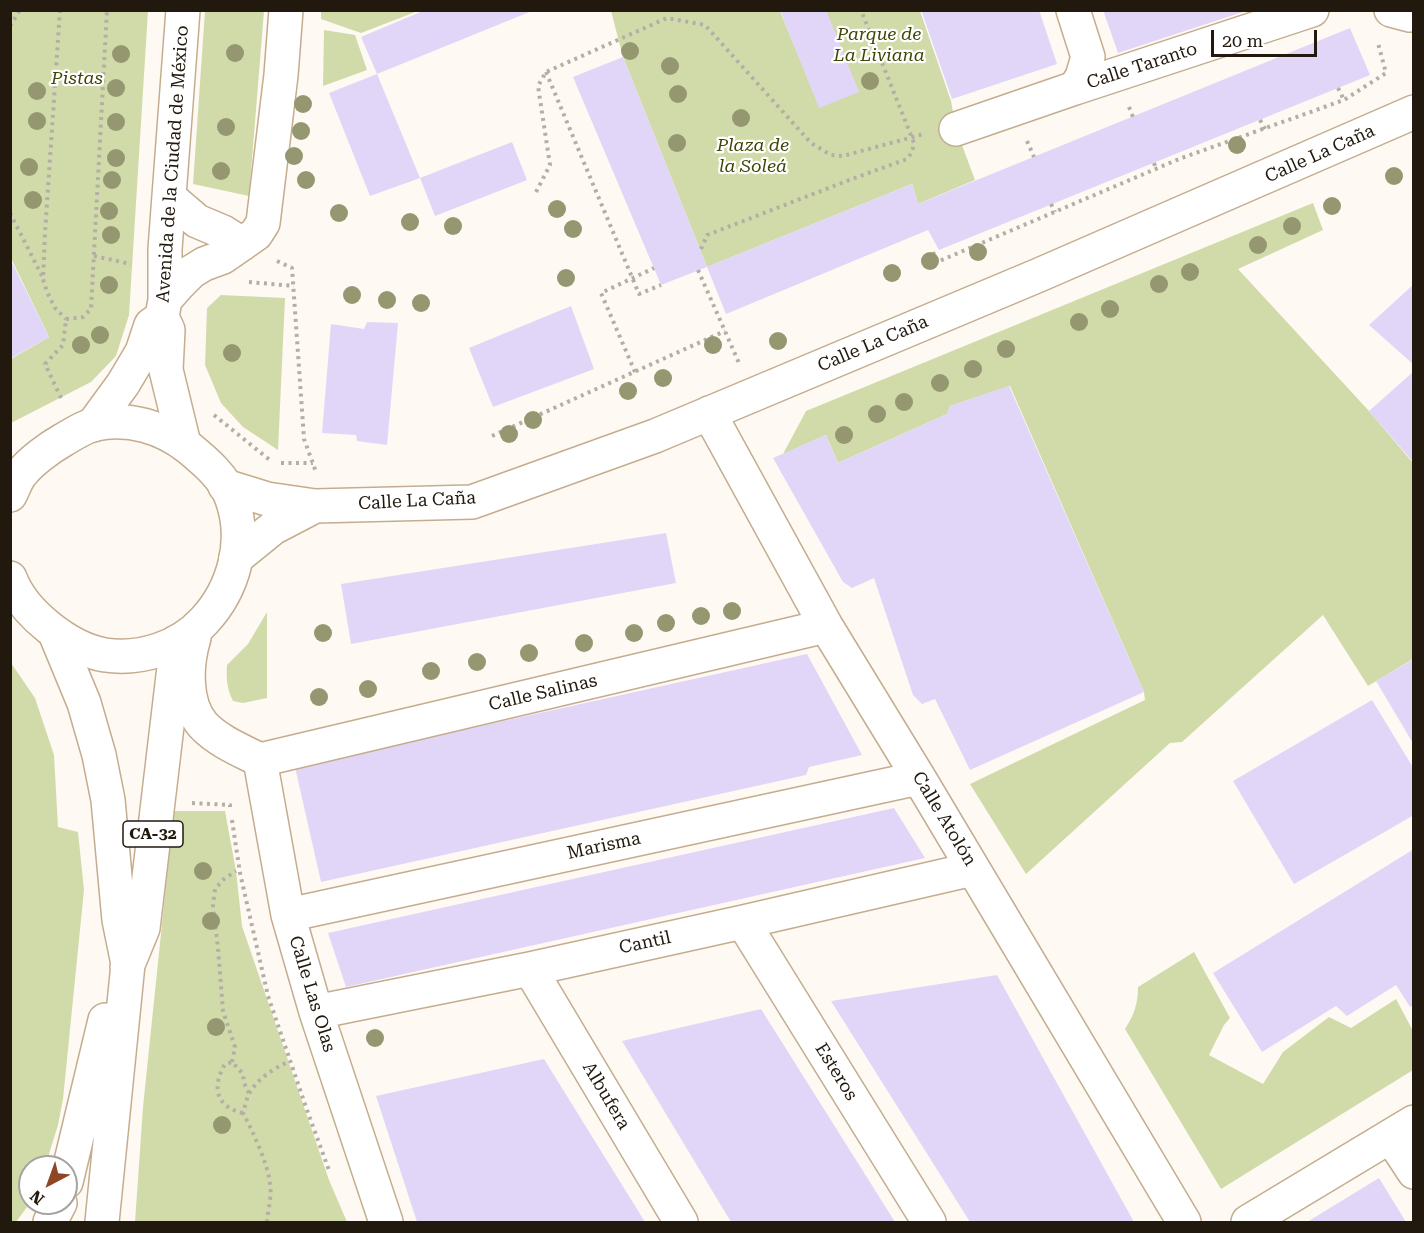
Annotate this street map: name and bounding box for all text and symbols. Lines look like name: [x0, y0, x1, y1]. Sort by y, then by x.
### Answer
scale bar: [1214, 18, 1320, 56]
park label: Parque de La Liviana: [833, 24, 925, 66]
street label: Avenida de la Ciudad de México: [153, 25, 193, 303]
text: 20 m: [1222, 30, 1263, 51]
street label: Calle Taranto: [1084, 38, 1200, 94]
park label: Pistas: [51, 68, 103, 90]
street label: Calle La Caña: [1262, 120, 1378, 188]
park label: Plaza de la Soleá: [717, 135, 789, 178]
street label: Calle La Caña: [815, 311, 931, 377]
street label: Calle La Caña: [358, 487, 476, 515]
street label: Calle Salinas: [487, 670, 599, 716]
street label: Calle Atolón: [907, 768, 981, 870]
road number: CA-32: [123, 821, 183, 847]
street label: Marisma: [565, 828, 643, 864]
street label: Cantil: [617, 927, 673, 959]
street label: Calle Las Olas: [284, 933, 340, 1055]
street label: Esteros: [810, 1039, 862, 1105]
street label: Albufera: [577, 1058, 635, 1134]
north arrow: [18, 1155, 78, 1215]
text: N: [26, 1186, 48, 1209]

